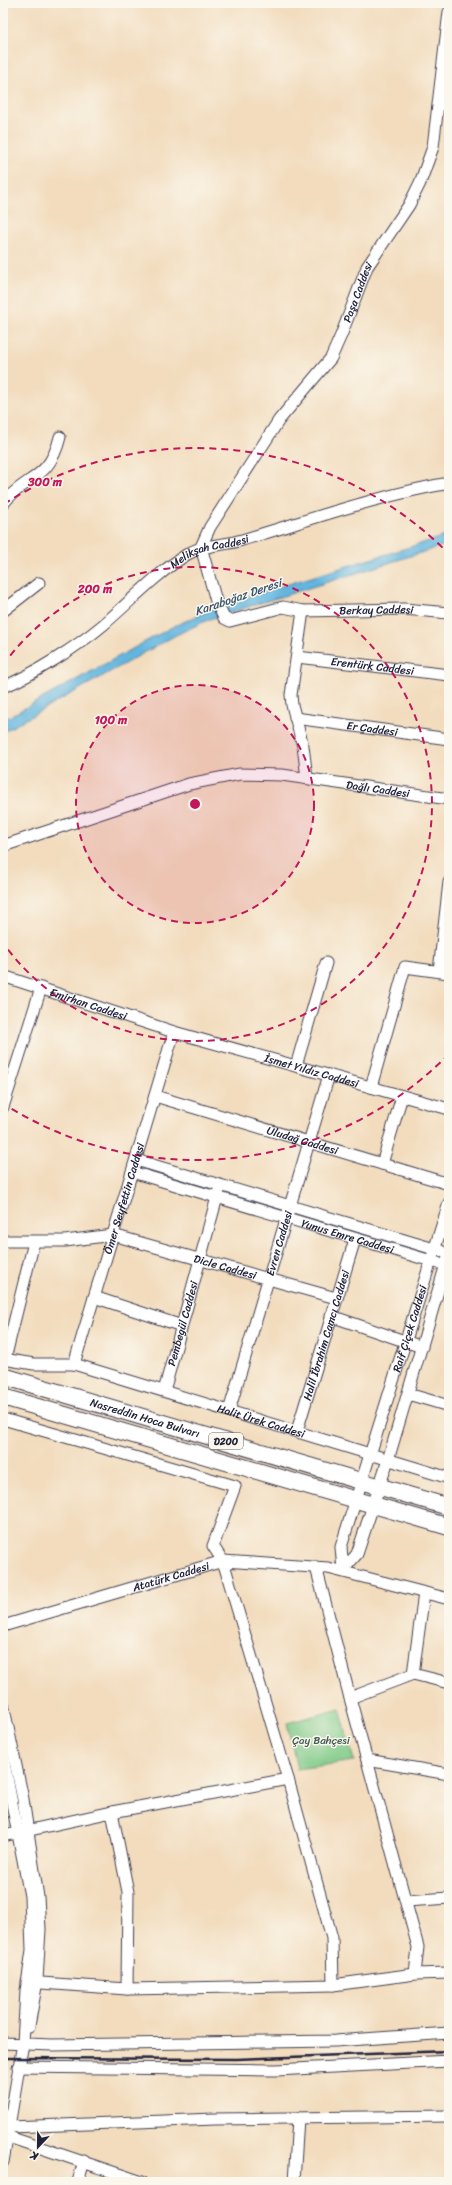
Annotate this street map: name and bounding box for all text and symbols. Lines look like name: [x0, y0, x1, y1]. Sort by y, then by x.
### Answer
street label: Paşa Caddesi: [338, 258, 378, 325]
text: 300 m: [27, 471, 63, 493]
street label: Melikşah Caddesi: [166, 529, 252, 574]
water label: Karaboğaz Deresi: [192, 571, 287, 622]
text: 200 m: [77, 578, 113, 600]
street label: Berkay Caddesi: [339, 600, 415, 620]
street label: Erentürk Caddesi: [330, 652, 416, 681]
text: 100 m: [95, 709, 128, 731]
street label: Er Caddesi: [346, 716, 400, 742]
street label: Dağlı Caddesi: [345, 775, 412, 803]
centre of rings: [188, 797, 202, 811]
street label: Emirhan Caddesi: [47, 983, 130, 1026]
street label: İsmet Yıldız Caddesi: [261, 1049, 362, 1094]
street label: Uludağ Caddesi: [264, 1121, 341, 1161]
street label: Ömer Seyfettin Caddesi: [99, 1140, 150, 1257]
street label: Evren Caddesi: [261, 1208, 298, 1278]
street label: Yunus Emre Caddesi: [299, 1214, 397, 1260]
street label: Dicle Caddesi: [191, 1249, 260, 1285]
street label: Halil İbrahim Camcı Caddesi: [298, 1267, 355, 1403]
street label: Pembegül Caddesi: [162, 1278, 204, 1368]
street label: Raif Çiçek Caddesi: [387, 1282, 433, 1375]
street label: Nasreddin Hoca Bulvarı: [88, 1393, 202, 1443]
street label: Halit Ürek Caddesi: [215, 1399, 308, 1444]
road number: D200: [209, 1433, 243, 1449]
street label: Atatürk Caddesi: [129, 1556, 213, 1598]
park label: Çay Bahçesi: [292, 1731, 351, 1750]
north arrow: [18, 2127, 58, 2167]
text: K: [27, 2145, 42, 2166]

